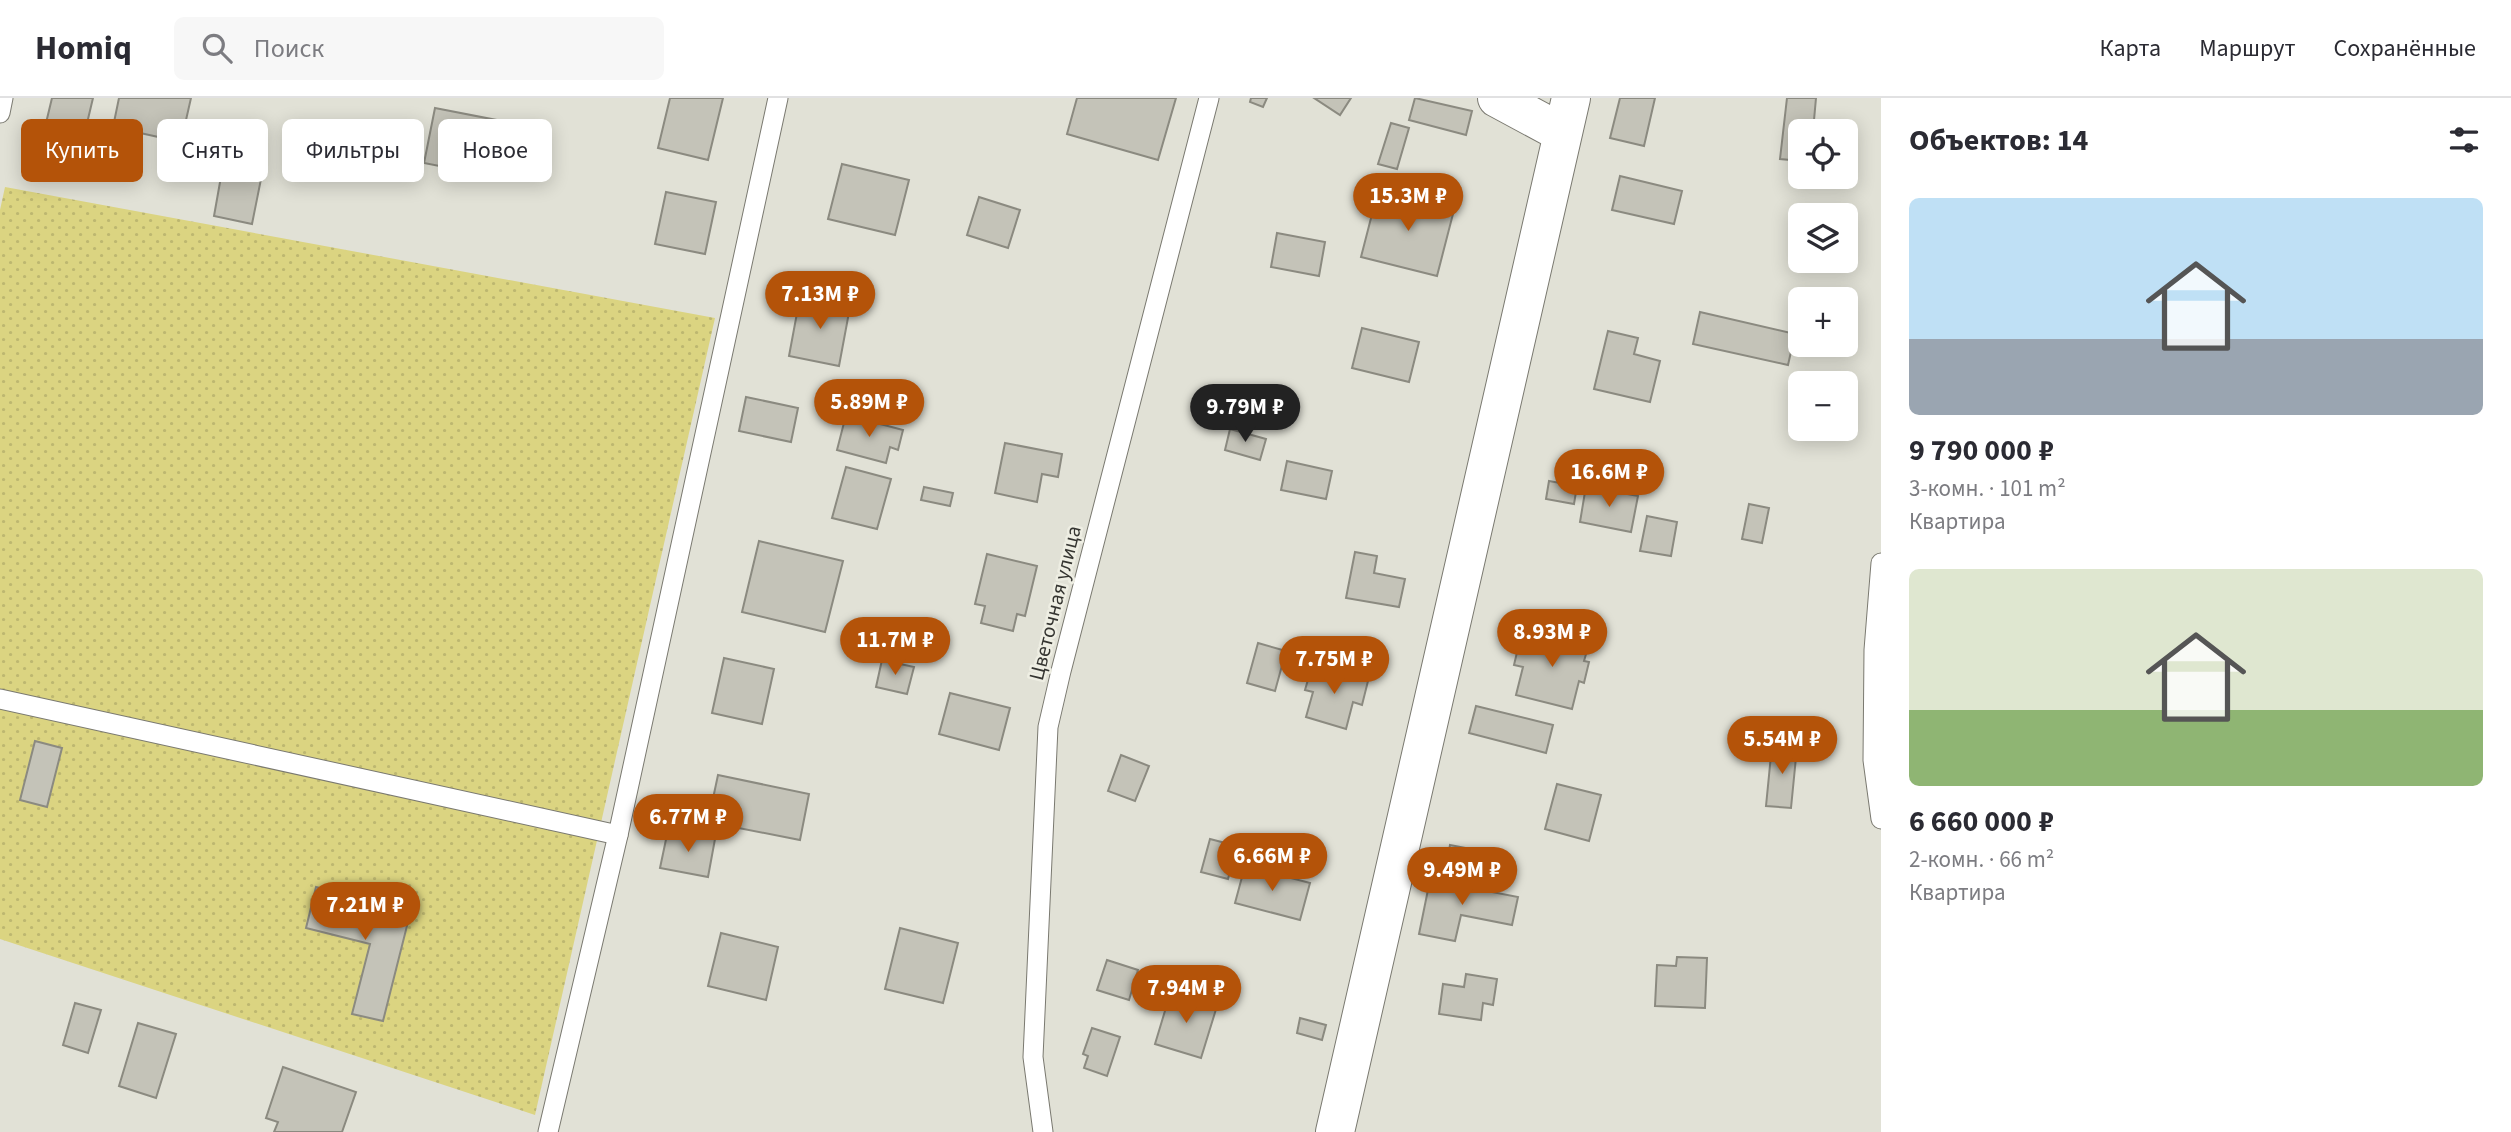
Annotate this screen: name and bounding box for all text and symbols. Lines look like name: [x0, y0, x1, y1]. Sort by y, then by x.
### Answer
search box: [174, 17, 664, 80]
text: Homiq: [35, 25, 132, 72]
icon: search: [198, 29, 236, 67]
text: Поиск: [254, 30, 324, 67]
text: Карта: [2100, 31, 2161, 66]
text: Маршрут: [2199, 31, 2295, 66]
text: Сохранённые: [2333, 31, 2476, 66]
chip: Купить: [21, 119, 143, 182]
chip: Снять: [157, 119, 268, 182]
chip: Фильтры: [282, 119, 424, 182]
chip: Новое: [438, 119, 552, 182]
map controls: [1788, 119, 1858, 441]
button: locate: [1788, 119, 1858, 189]
text: Объектов: 14: [1909, 119, 2088, 162]
icon: filters: [2445, 121, 2483, 159]
pin: 15.3M ₽: [1343, 174, 1473, 233]
text: 15.3M ₽: [1369, 179, 1447, 212]
button: layers: [1788, 203, 1858, 273]
icon: home: [2133, 243, 2259, 369]
pin: 7.13M ₽: [755, 272, 885, 331]
text: 7.13M ₽: [781, 277, 859, 310]
button: +: [1788, 287, 1858, 357]
button: −: [1788, 371, 1858, 441]
pin: 5.89M ₽: [804, 380, 934, 439]
pin: 9.79M ₽: [1180, 384, 1310, 444]
text: 5.89M ₽: [830, 385, 908, 418]
text: 9.79M ₽: [1206, 390, 1284, 423]
text: 9 790 000 ₽: [1909, 429, 2054, 472]
pin: 16.6M ₽: [1544, 450, 1674, 509]
text: 16.6M ₽: [1570, 455, 1648, 488]
text: 3-комн. · 101 m²: [1909, 472, 2066, 505]
text: Квартира: [1909, 505, 2006, 538]
street label: Цветочная улица: [1021, 522, 1089, 684]
pin: 8.93M ₽: [1487, 610, 1617, 669]
icon: home: [2133, 614, 2259, 740]
text: 8.93M ₽: [1513, 615, 1591, 648]
pin: 11.7M ₽: [830, 618, 960, 677]
text: 11.7M ₽: [856, 623, 934, 656]
pin: 7.75M ₽: [1269, 636, 1399, 696]
text: 7.75M ₽: [1295, 642, 1373, 675]
pin: 5.54M ₽: [1717, 716, 1847, 776]
text: 5.54M ₽: [1743, 722, 1821, 755]
pin: 6.77M ₽: [623, 794, 753, 854]
text: 6.77M ₽: [649, 800, 727, 833]
text: 6 660 000 ₽: [1909, 800, 2054, 843]
pin: 6.66M ₽: [1207, 834, 1337, 893]
text: 6.66M ₽: [1233, 839, 1311, 872]
text: 2-комн. · 66 m²: [1909, 843, 2054, 876]
pin: 9.49M ₽: [1397, 848, 1527, 907]
text: 9.49M ₽: [1423, 853, 1501, 886]
text: Квартира: [1909, 876, 2006, 909]
pin: 7.21M ₽: [300, 882, 430, 942]
text: 7.21M ₽: [326, 888, 404, 921]
pin: 7.94M ₽: [1121, 965, 1251, 1025]
text: 7.94M ₽: [1147, 971, 1225, 1004]

